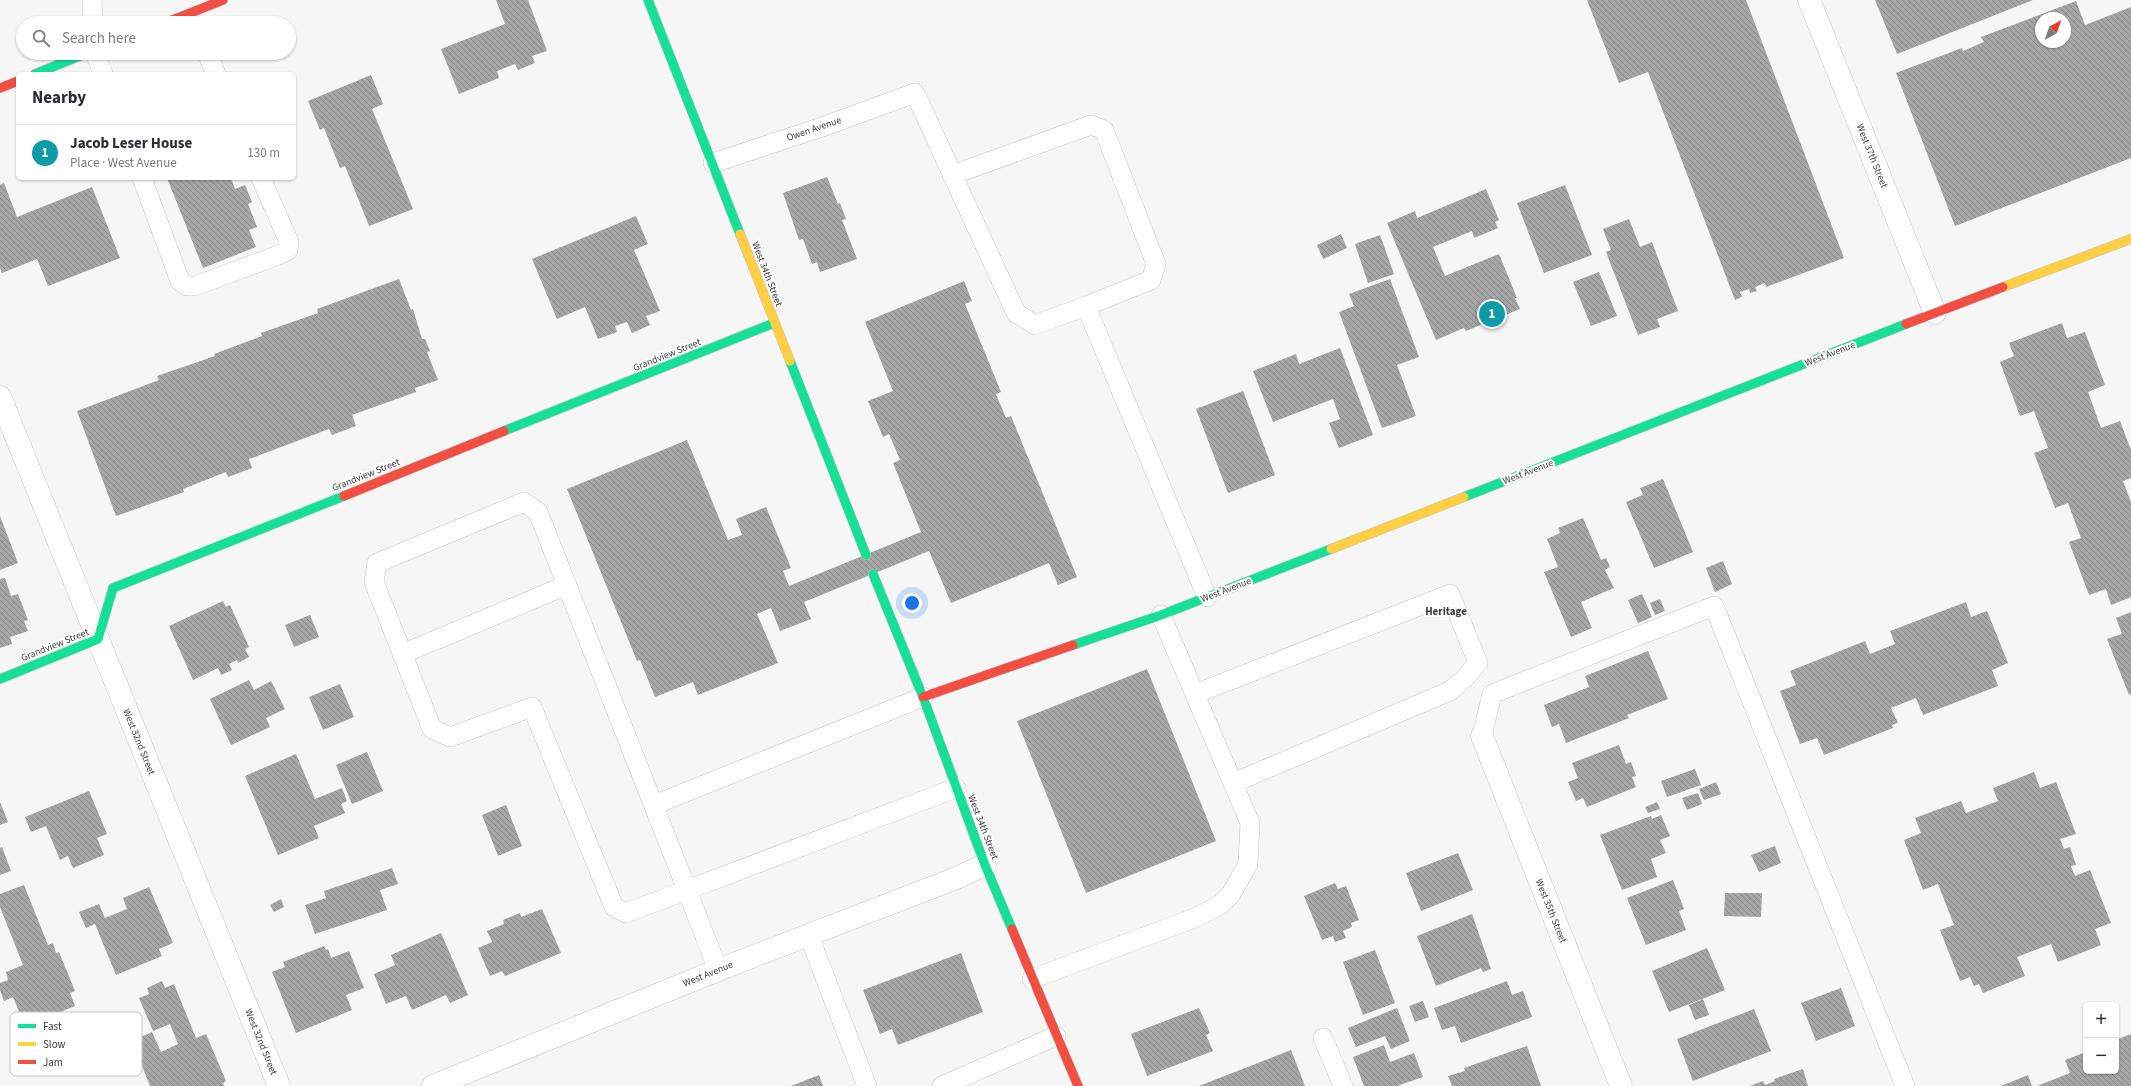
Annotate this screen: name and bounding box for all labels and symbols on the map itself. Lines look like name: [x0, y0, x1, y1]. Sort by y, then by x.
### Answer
north arrow: [2035, 12, 2071, 48]
street label: Owen Avenue: [785, 113, 843, 145]
street label: West 37th Street: [1853, 122, 1891, 191]
street label: West 34th Street: [748, 240, 786, 309]
pin: 1: [1479, 299, 1505, 329]
street label: Grandview Street: [631, 335, 703, 375]
street label: West Avenue: [1803, 338, 1857, 370]
street label: Grandview Street: [330, 455, 402, 495]
street label: West Avenue: [1501, 456, 1555, 488]
street label: West Avenue: [1199, 574, 1253, 606]
your location: [902, 593, 922, 613]
district label: Heritage: [1425, 604, 1467, 619]
street label: Grandview Street: [19, 625, 91, 665]
street label: West 32nd Street: [119, 707, 159, 778]
street label: West 34th Street: [964, 793, 1002, 862]
street label: West 35th Street: [1532, 877, 1570, 946]
street label: West Avenue: [681, 958, 735, 990]
street label: West 32nd Street: [241, 1007, 281, 1078]
legend: [10, 1012, 142, 1076]
text: Fast: [43, 1019, 62, 1034]
text: Slow: [43, 1037, 66, 1052]
text: Jam: [43, 1055, 63, 1070]

